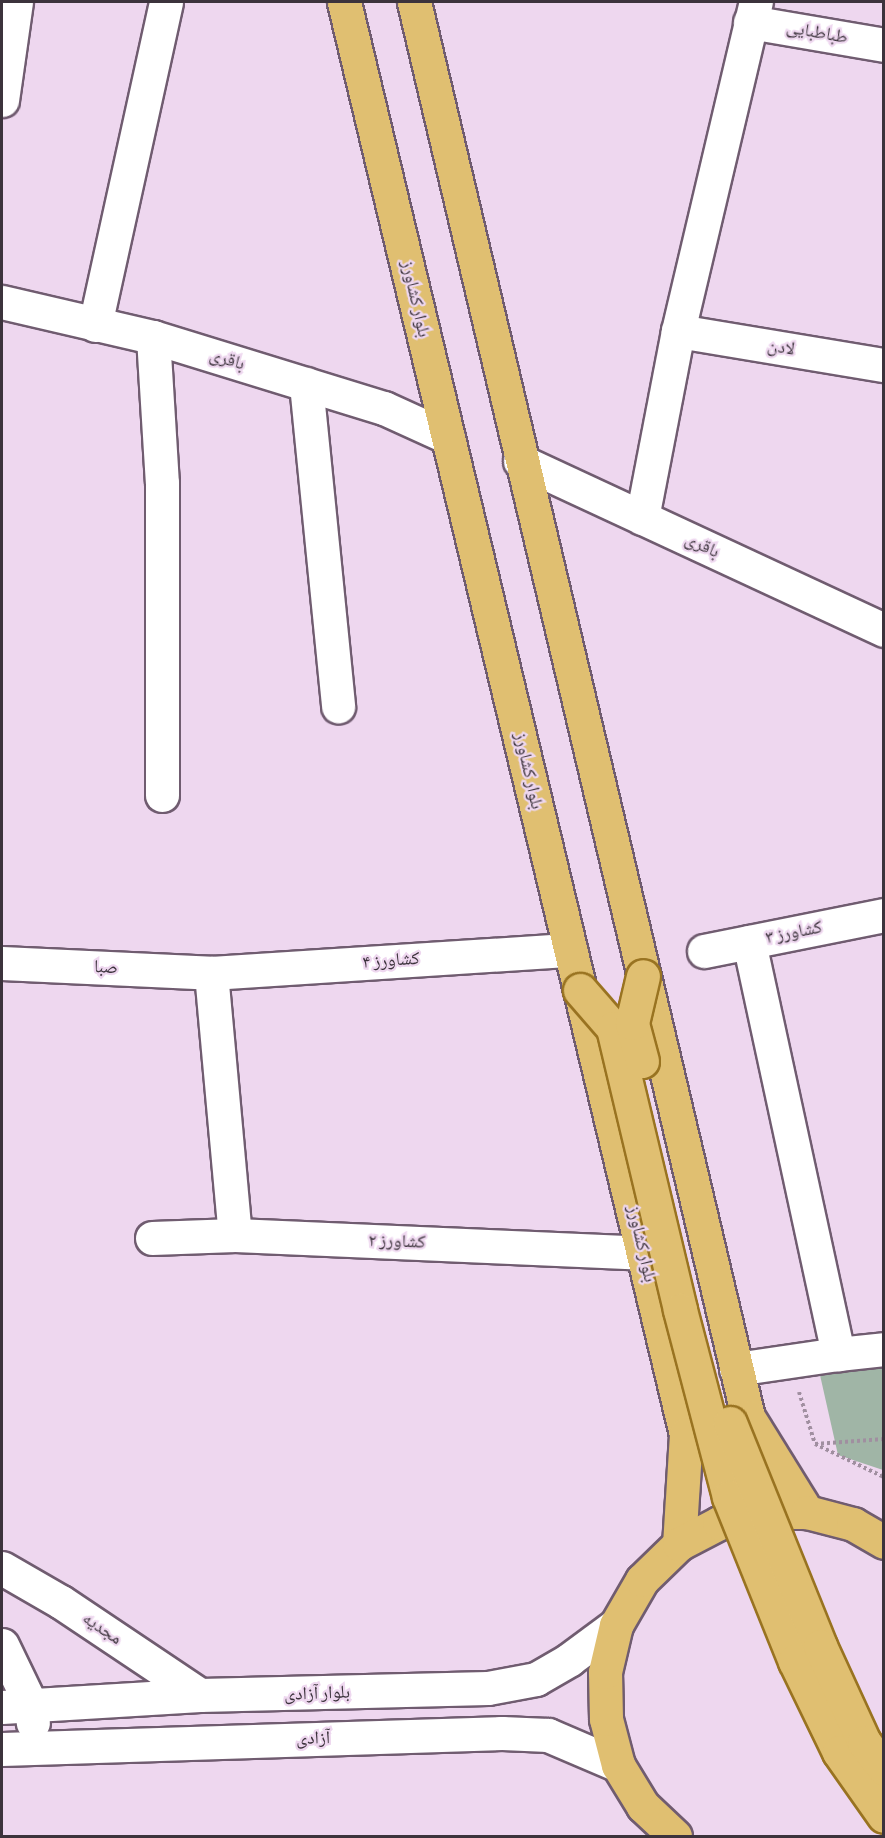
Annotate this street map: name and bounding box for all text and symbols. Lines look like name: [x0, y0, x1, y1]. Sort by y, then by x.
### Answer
street label: طباطبایی: [785, 17, 849, 49]
street label: بلوار کشاورز: [396, 258, 434, 340]
street label: لادن: [766, 335, 796, 361]
street label: باقری: [207, 344, 247, 376]
street label: باقری: [681, 529, 723, 563]
street label: بلوار کشاورز: [509, 730, 547, 812]
street label: کشاورز ۳: [764, 917, 824, 949]
street label: کشاورز ۴: [362, 948, 420, 974]
street label: صبا: [93, 957, 119, 979]
street label: بلوار کشاورز: [622, 1203, 660, 1285]
street label: کشاورز ۲: [368, 1230, 426, 1254]
street label: مجدیه: [78, 1608, 126, 1650]
street label: بلوار آزادی: [284, 1682, 350, 1706]
street label: آزادی: [296, 1728, 330, 1750]

